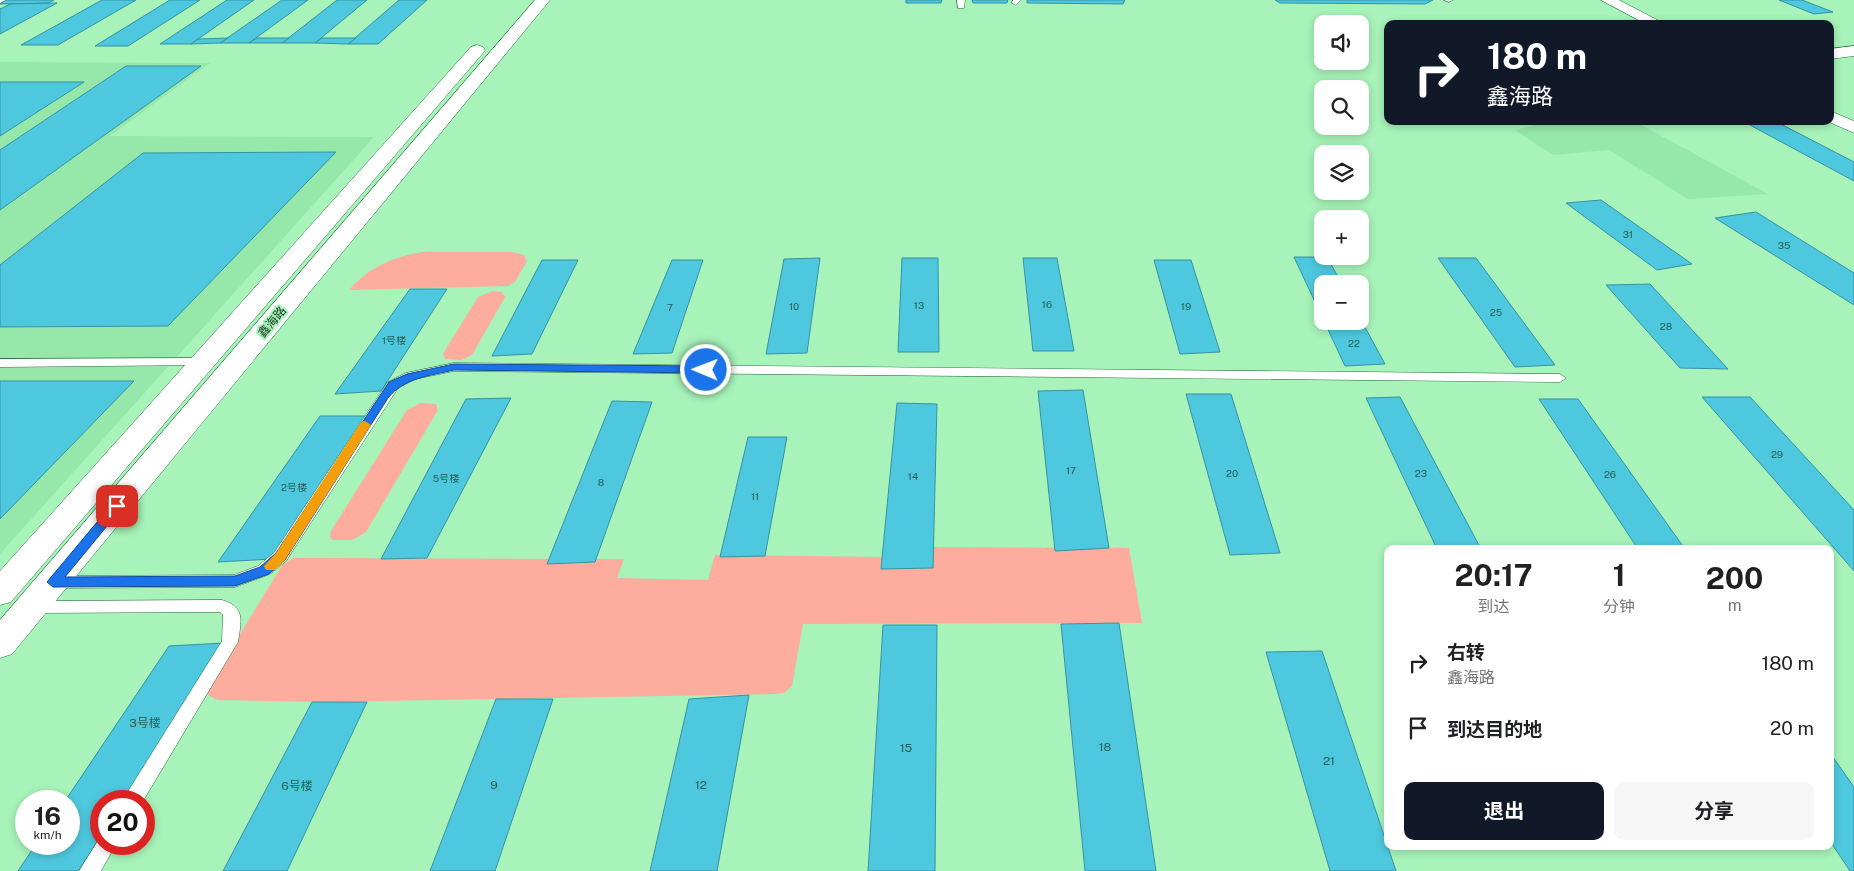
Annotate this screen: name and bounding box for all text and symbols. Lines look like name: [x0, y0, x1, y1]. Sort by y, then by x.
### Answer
map controls: [1314, 15, 1369, 330]
button: sound: [1314, 15, 1369, 70]
text: 180 m: [1487, 36, 1587, 77]
icon: right: [1404, 40, 1469, 105]
button: search: [1314, 80, 1369, 135]
text: 鑫海路: [1487, 83, 1553, 109]
button: layers: [1314, 145, 1369, 200]
button: +: [1314, 210, 1369, 265]
house number: 31: [1623, 228, 1633, 240]
house number: 35: [1778, 239, 1790, 251]
button: −: [1314, 275, 1369, 330]
house number: 16: [1042, 298, 1052, 310]
house number: 13: [914, 299, 924, 311]
house number: 10: [789, 300, 799, 312]
house number: 19: [1181, 300, 1191, 312]
house number: 7: [667, 301, 673, 313]
street label: 鑫海路: [255, 304, 289, 340]
house number: 25: [1490, 306, 1502, 318]
house number: 28: [1660, 320, 1672, 332]
house number: 1号楼: [382, 334, 406, 346]
house number: 22: [1348, 337, 1360, 349]
position arrow: [679, 343, 731, 395]
house number: 29: [1771, 448, 1783, 460]
house number: 17: [1066, 464, 1076, 476]
house number: 20: [1226, 467, 1238, 479]
house number: 23: [1415, 467, 1427, 479]
house number: 26: [1604, 468, 1616, 480]
house number: 14: [908, 470, 918, 482]
house number: 5号楼: [433, 472, 459, 484]
house number: 8: [598, 476, 604, 488]
house number: 2号楼: [281, 481, 307, 493]
pin: [96, 485, 138, 527]
house number: 11: [751, 490, 759, 502]
icon: arrive: [103, 492, 131, 520]
text: 20:17: [1455, 557, 1533, 593]
text: 1: [1613, 557, 1626, 593]
text: 200: [1706, 560, 1763, 596]
text: m: [1728, 596, 1742, 615]
text: 到达: [1478, 597, 1510, 616]
text: 分钟: [1603, 597, 1635, 616]
text: 右转: [1447, 641, 1485, 663]
icon: right: [1404, 649, 1432, 677]
text: 180 m: [1761, 652, 1814, 674]
text: 鑫海路: [1447, 668, 1495, 687]
icon: arrive: [1404, 714, 1432, 742]
house number: 3号楼: [129, 716, 161, 730]
text: 20 m: [1770, 717, 1814, 739]
text: 到达目的地: [1447, 718, 1542, 740]
house number: 18: [1099, 740, 1112, 754]
house number: 15: [900, 741, 913, 755]
house number: 21: [1323, 754, 1335, 768]
house number: 9: [490, 778, 498, 792]
house number: 12: [695, 778, 707, 792]
house number: 6号楼: [281, 779, 313, 793]
button: 退出: [1404, 782, 1604, 840]
button: 分享: [1614, 782, 1814, 840]
speed limit sign: 20: [90, 790, 155, 855]
text: 16: [34, 801, 61, 831]
text: km/h: [33, 828, 62, 842]

